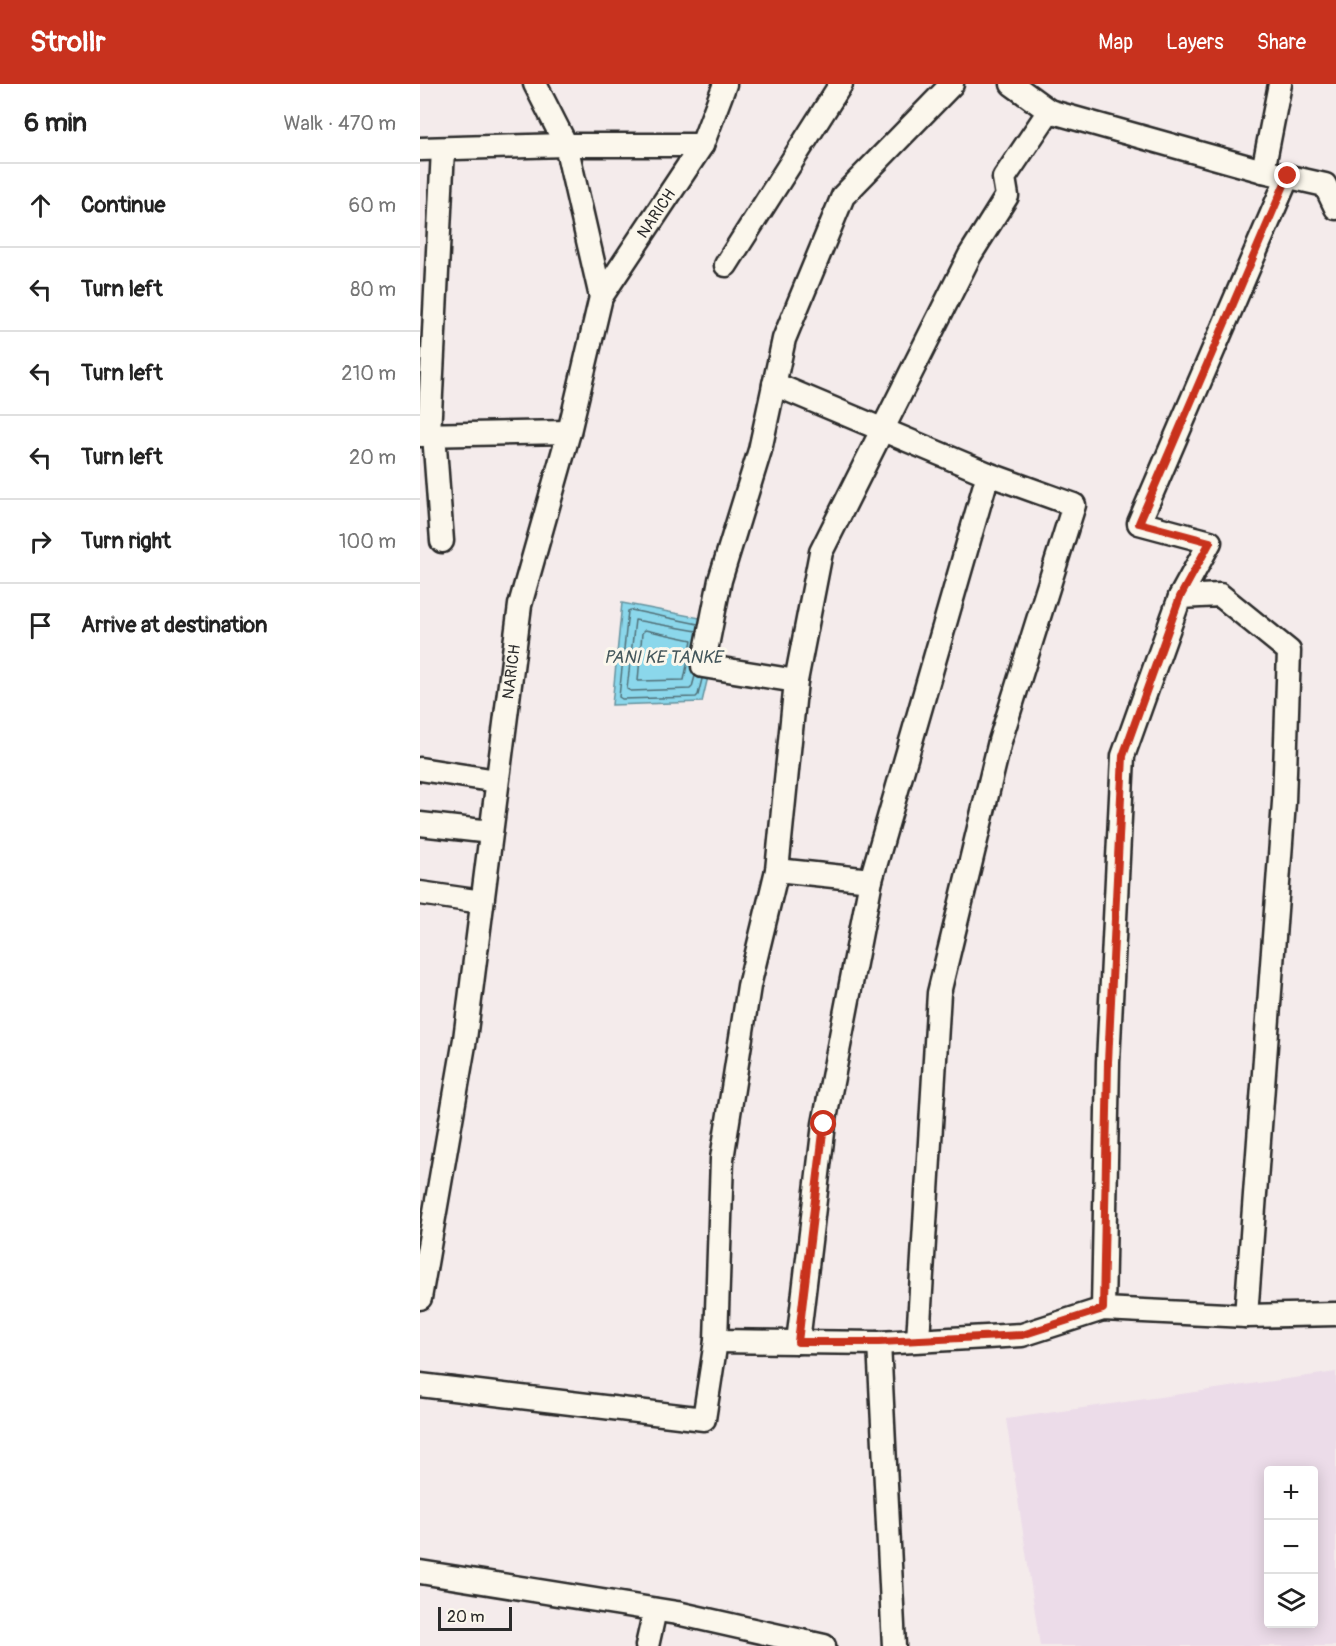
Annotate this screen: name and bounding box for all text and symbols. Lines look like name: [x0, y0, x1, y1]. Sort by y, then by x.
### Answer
text: Strollr: [30, 25, 105, 60]
text: Map: [1098, 29, 1133, 56]
text: Layers: [1166, 29, 1224, 56]
text: Share: [1257, 29, 1306, 56]
text: 6 min: [24, 107, 87, 139]
text: Walk · 470 m: [283, 111, 396, 136]
route end: [1274, 162, 1300, 188]
street label: NARICH: [633, 185, 680, 242]
icon: ahead: [24, 189, 57, 222]
text: Continue: [81, 191, 165, 219]
text: 60 m: [349, 193, 396, 218]
icon: left: [24, 273, 57, 306]
text: Turn left: [81, 275, 163, 303]
text: 80 m: [350, 277, 396, 302]
icon: left: [24, 357, 57, 390]
text: Turn left: [81, 359, 163, 387]
text: 210 m: [341, 361, 396, 386]
icon: left: [24, 441, 57, 474]
text: Turn left: [81, 443, 163, 471]
text: 20 m: [349, 445, 396, 470]
icon: right: [24, 525, 57, 558]
text: Turn right: [81, 527, 171, 555]
text: 100 m: [339, 529, 396, 554]
icon: arrive: [24, 609, 57, 642]
text: Arrive at destination: [81, 611, 267, 639]
street label: NARICH: [498, 643, 525, 700]
water label: PANI KE TANKE: [604, 646, 725, 669]
route start: [810, 1110, 836, 1136]
map controls: [1264, 1466, 1318, 1628]
button: +: [1264, 1466, 1318, 1520]
button: −: [1264, 1520, 1318, 1574]
button: layers: [1264, 1574, 1318, 1628]
scale bar: [438, 1604, 512, 1632]
text: 20 m: [447, 1607, 485, 1627]

